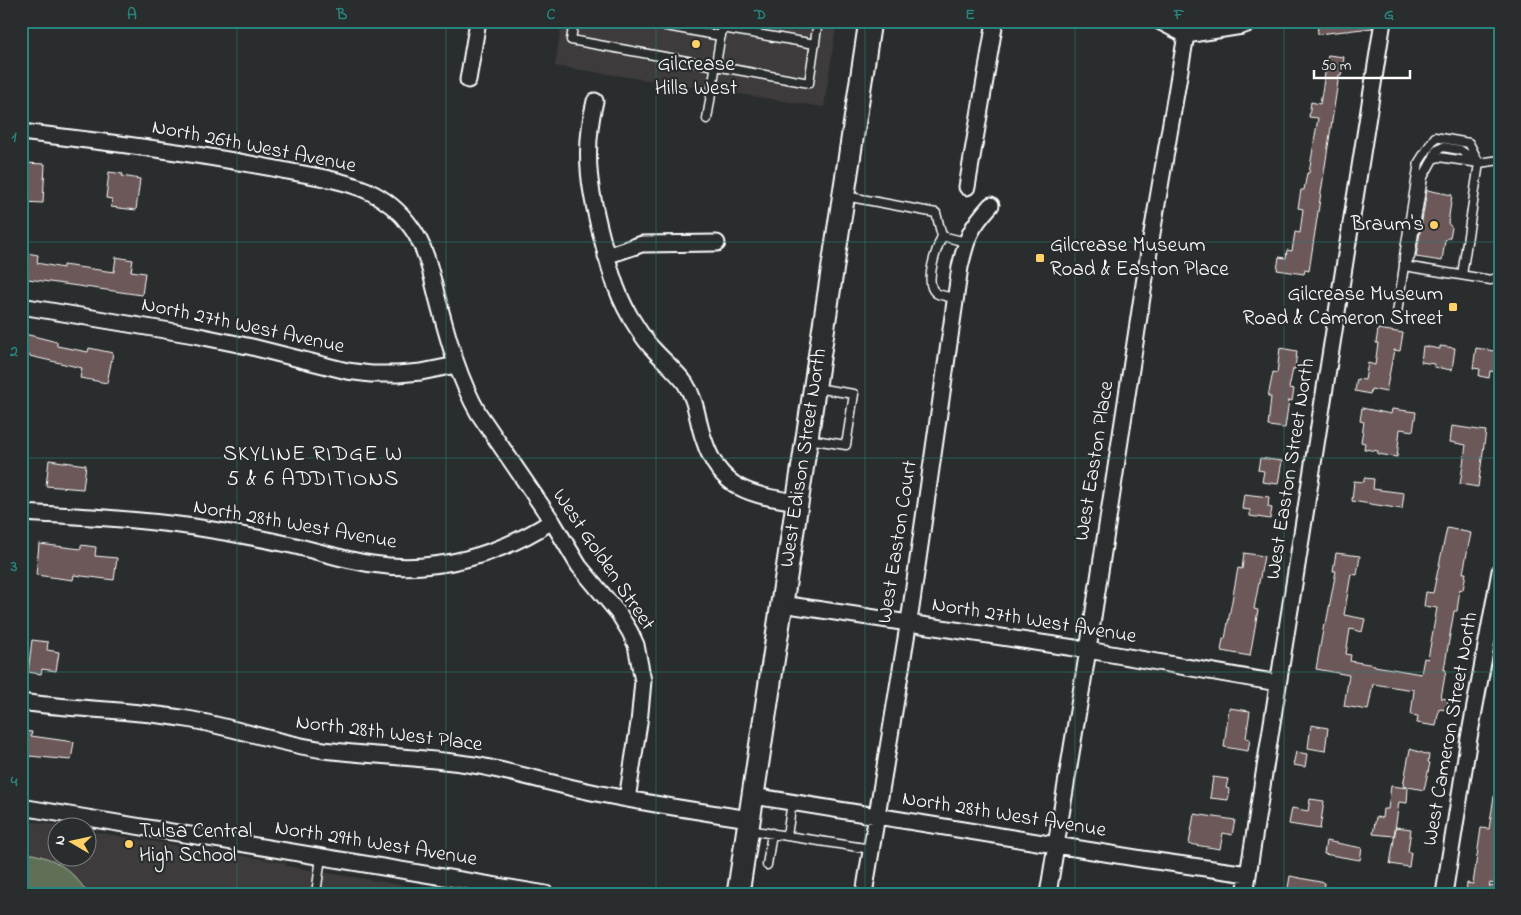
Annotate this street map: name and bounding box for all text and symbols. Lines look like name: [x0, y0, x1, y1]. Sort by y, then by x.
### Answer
text: A: [127, 3, 137, 27]
text: B: [336, 3, 348, 27]
text: C: [547, 3, 556, 27]
text: D: [753, 3, 766, 27]
text: E: [965, 3, 975, 27]
text: F: [1173, 3, 1185, 27]
text: G: [1384, 3, 1394, 27]
marker: Gilcrease Hills West: [690, 38, 702, 50]
scale bar: [1314, 48, 1410, 80]
place label: Gilcrease Hills West: [655, 50, 737, 104]
text: 50 m: [1321, 55, 1352, 77]
street label: North 26th West Avenue: [149, 112, 359, 182]
text: 1: [11, 125, 17, 149]
place label: Braum's: [1350, 210, 1424, 240]
marker: Braum's: [1428, 219, 1440, 231]
place label: Gilcrease Museum Road & Easton Place: [1050, 231, 1229, 285]
marker: Gilcrease Museum Road & Easton Place: [1034, 252, 1046, 264]
place label: Gilcrease Museum Road & Cameron Street: [1243, 280, 1443, 334]
street label: North 27th West Avenue: [139, 290, 348, 362]
marker: Gilcrease Museum Road & Cameron Street: [1447, 301, 1459, 313]
text: 2: [9, 340, 18, 364]
street label: West Edison Street North: [773, 346, 835, 570]
street label: West Easton Street North: [1259, 356, 1323, 582]
street label: West Easton Place: [1068, 378, 1123, 543]
district label: SKYLINE RIDGE W 5 & 6 ADDITIONS: [223, 439, 403, 496]
street label: West Easton Court: [870, 458, 926, 626]
street label: West Golden Street: [544, 483, 662, 637]
street label: North 28th West Avenue: [191, 492, 400, 558]
text: 3: [10, 555, 18, 579]
street label: North 27th West Avenue: [930, 590, 1139, 652]
street label: West Cameron Street North: [1416, 610, 1486, 848]
street label: North 28th West Place: [294, 708, 485, 760]
text: 4: [10, 770, 18, 794]
street label: North 28th West Avenue: [900, 784, 1109, 846]
street label: North 29th West Avenue: [273, 813, 480, 875]
place label: Tulsa Central High School: [139, 817, 252, 873]
north arrow: [48, 818, 98, 868]
text: N: [50, 834, 72, 847]
marker: Tulsa Central High School: [123, 838, 135, 850]

